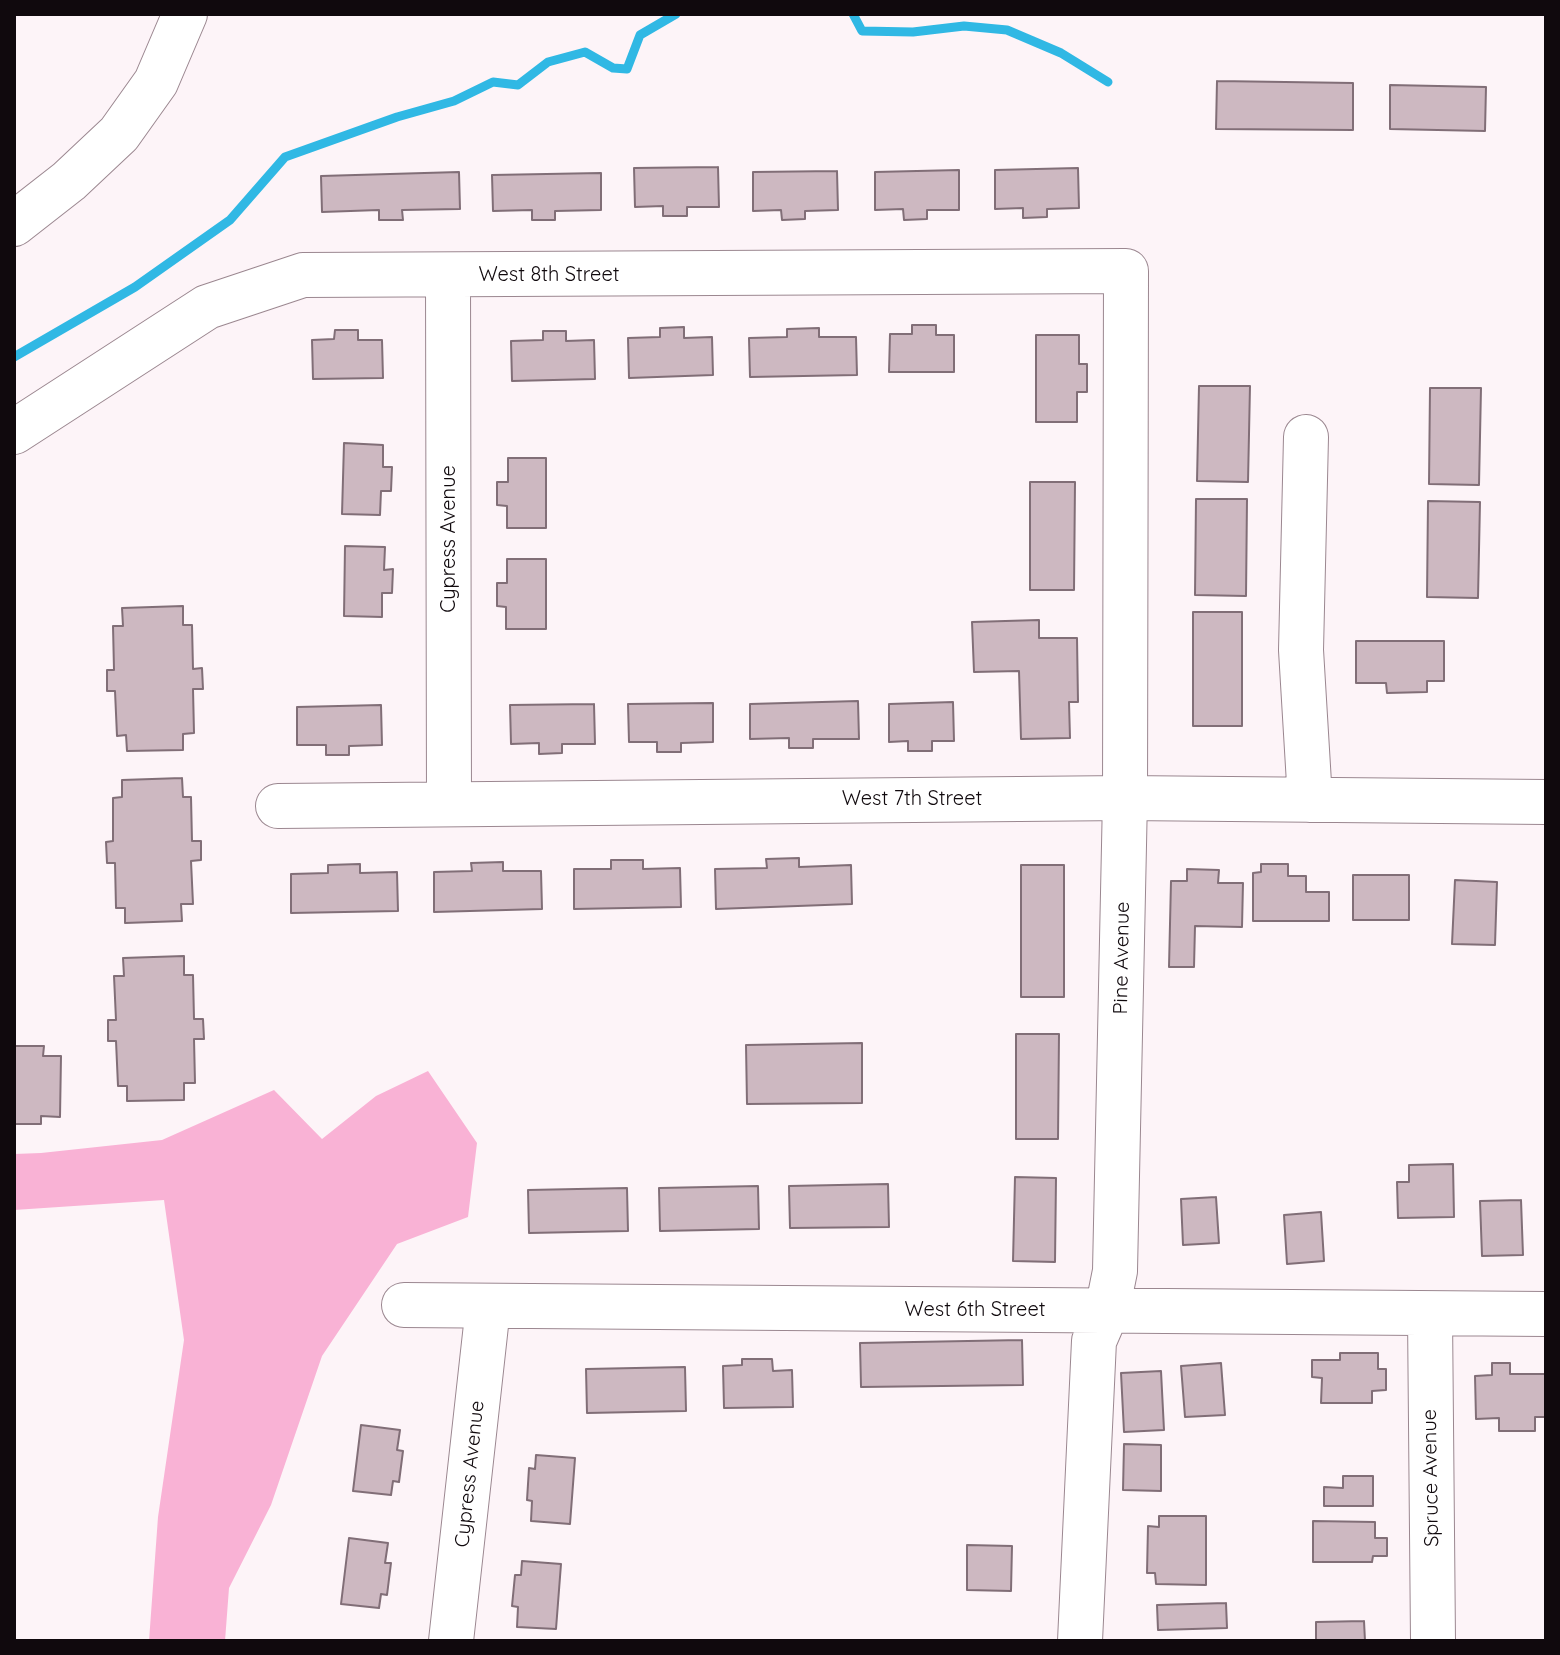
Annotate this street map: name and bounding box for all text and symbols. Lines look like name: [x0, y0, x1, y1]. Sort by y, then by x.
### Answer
street label: West 8th Street: [479, 263, 619, 287]
street label: Cypress Avenue: [437, 465, 461, 613]
street label: West 7th Street: [842, 787, 982, 811]
street label: Pine Avenue: [1109, 901, 1135, 1015]
street label: West 6th Street: [905, 1298, 1045, 1322]
street label: Cypress Avenue: [450, 1399, 490, 1549]
street label: Spruce Avenue: [1418, 1409, 1444, 1547]

